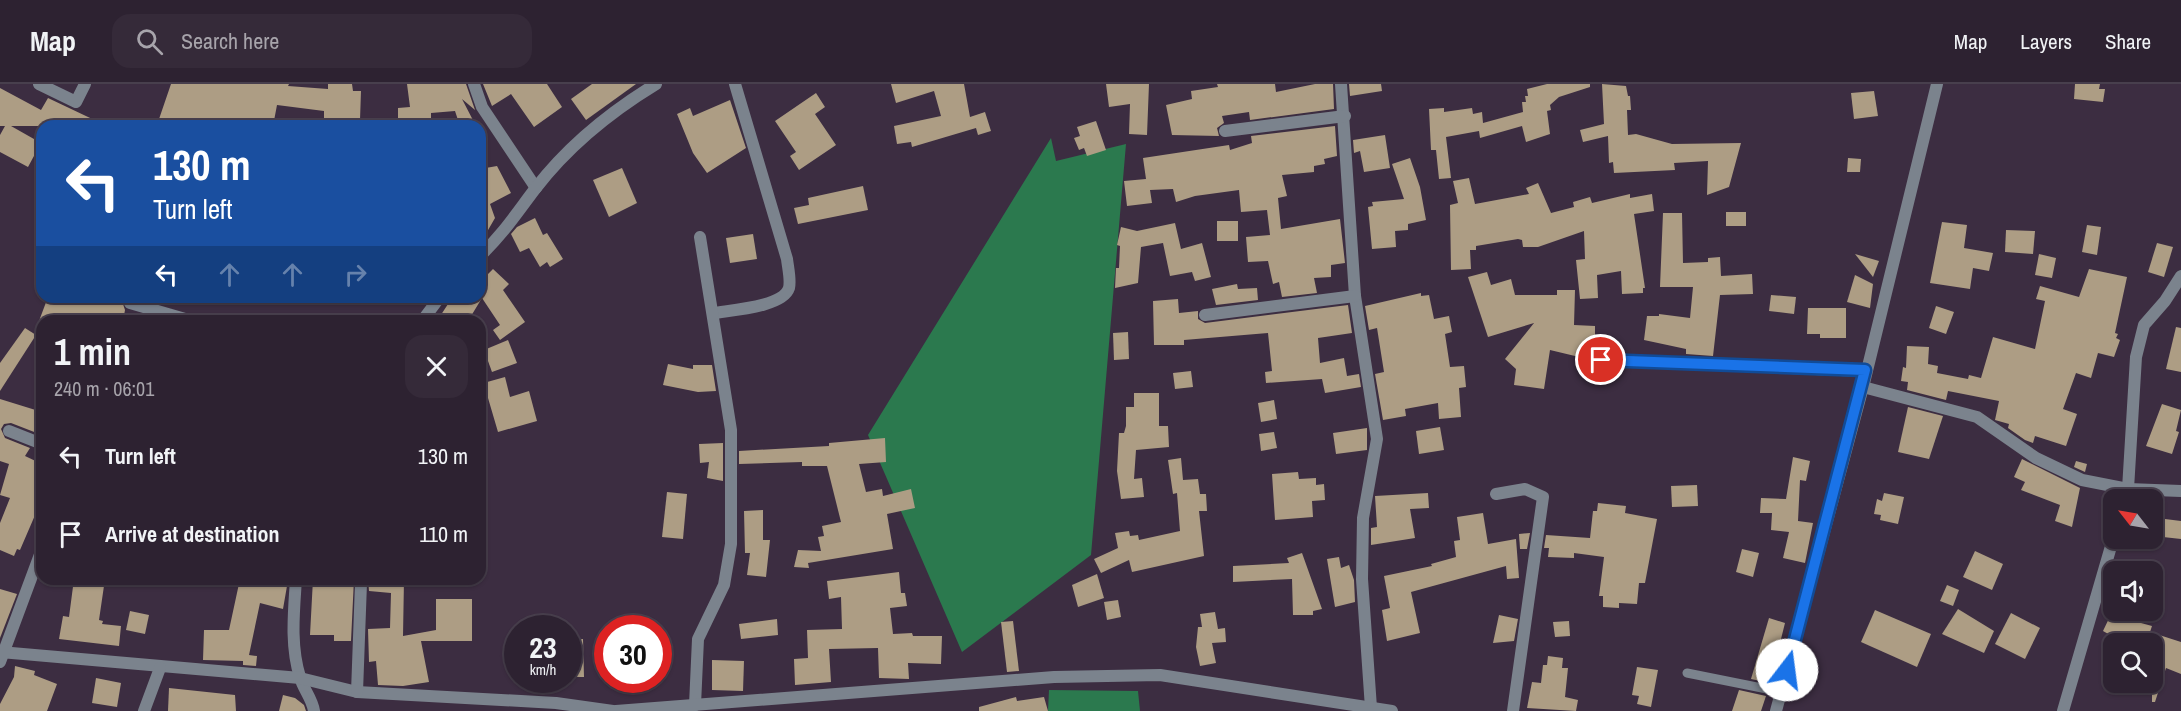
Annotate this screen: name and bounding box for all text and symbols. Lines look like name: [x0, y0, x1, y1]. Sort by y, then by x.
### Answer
search box: [112, 14, 532, 68]
text: Map: [30, 22, 76, 60]
icon: search: [133, 25, 166, 58]
text: Search here: [181, 26, 279, 56]
text: Map: [1954, 27, 1987, 56]
text: Layers: [2020, 27, 2072, 56]
text: Share: [2105, 27, 2151, 56]
text: 130 m: [153, 137, 251, 193]
icon: left: [54, 144, 132, 222]
text: Turn left: [153, 191, 232, 227]
icon: left: [150, 258, 183, 291]
icon: ahead: [213, 258, 246, 291]
icon: ahead: [276, 258, 309, 291]
icon: right: [339, 258, 372, 291]
text: 1 min: [54, 328, 131, 376]
pin: [1575, 334, 1626, 385]
button: close: [405, 335, 468, 398]
icon: arrive: [1584, 343, 1617, 376]
text: 240 m · 06:01: [54, 375, 154, 402]
icon: left: [54, 440, 87, 473]
text: Turn left: [105, 441, 176, 471]
text: 130 m: [418, 441, 468, 471]
north arrow: [2103, 489, 2163, 549]
map controls: [2103, 489, 2163, 693]
icon: arrive: [54, 518, 87, 551]
text: Arrive at destination: [105, 519, 279, 549]
text: 110 m: [419, 519, 468, 549]
button: sound: [2103, 561, 2163, 621]
speed limit sign: 30: [594, 615, 672, 693]
text: 23: [529, 627, 557, 667]
button: search: [2103, 633, 2163, 693]
position arrow: [1755, 638, 1819, 702]
text: km/h: [530, 659, 556, 680]

